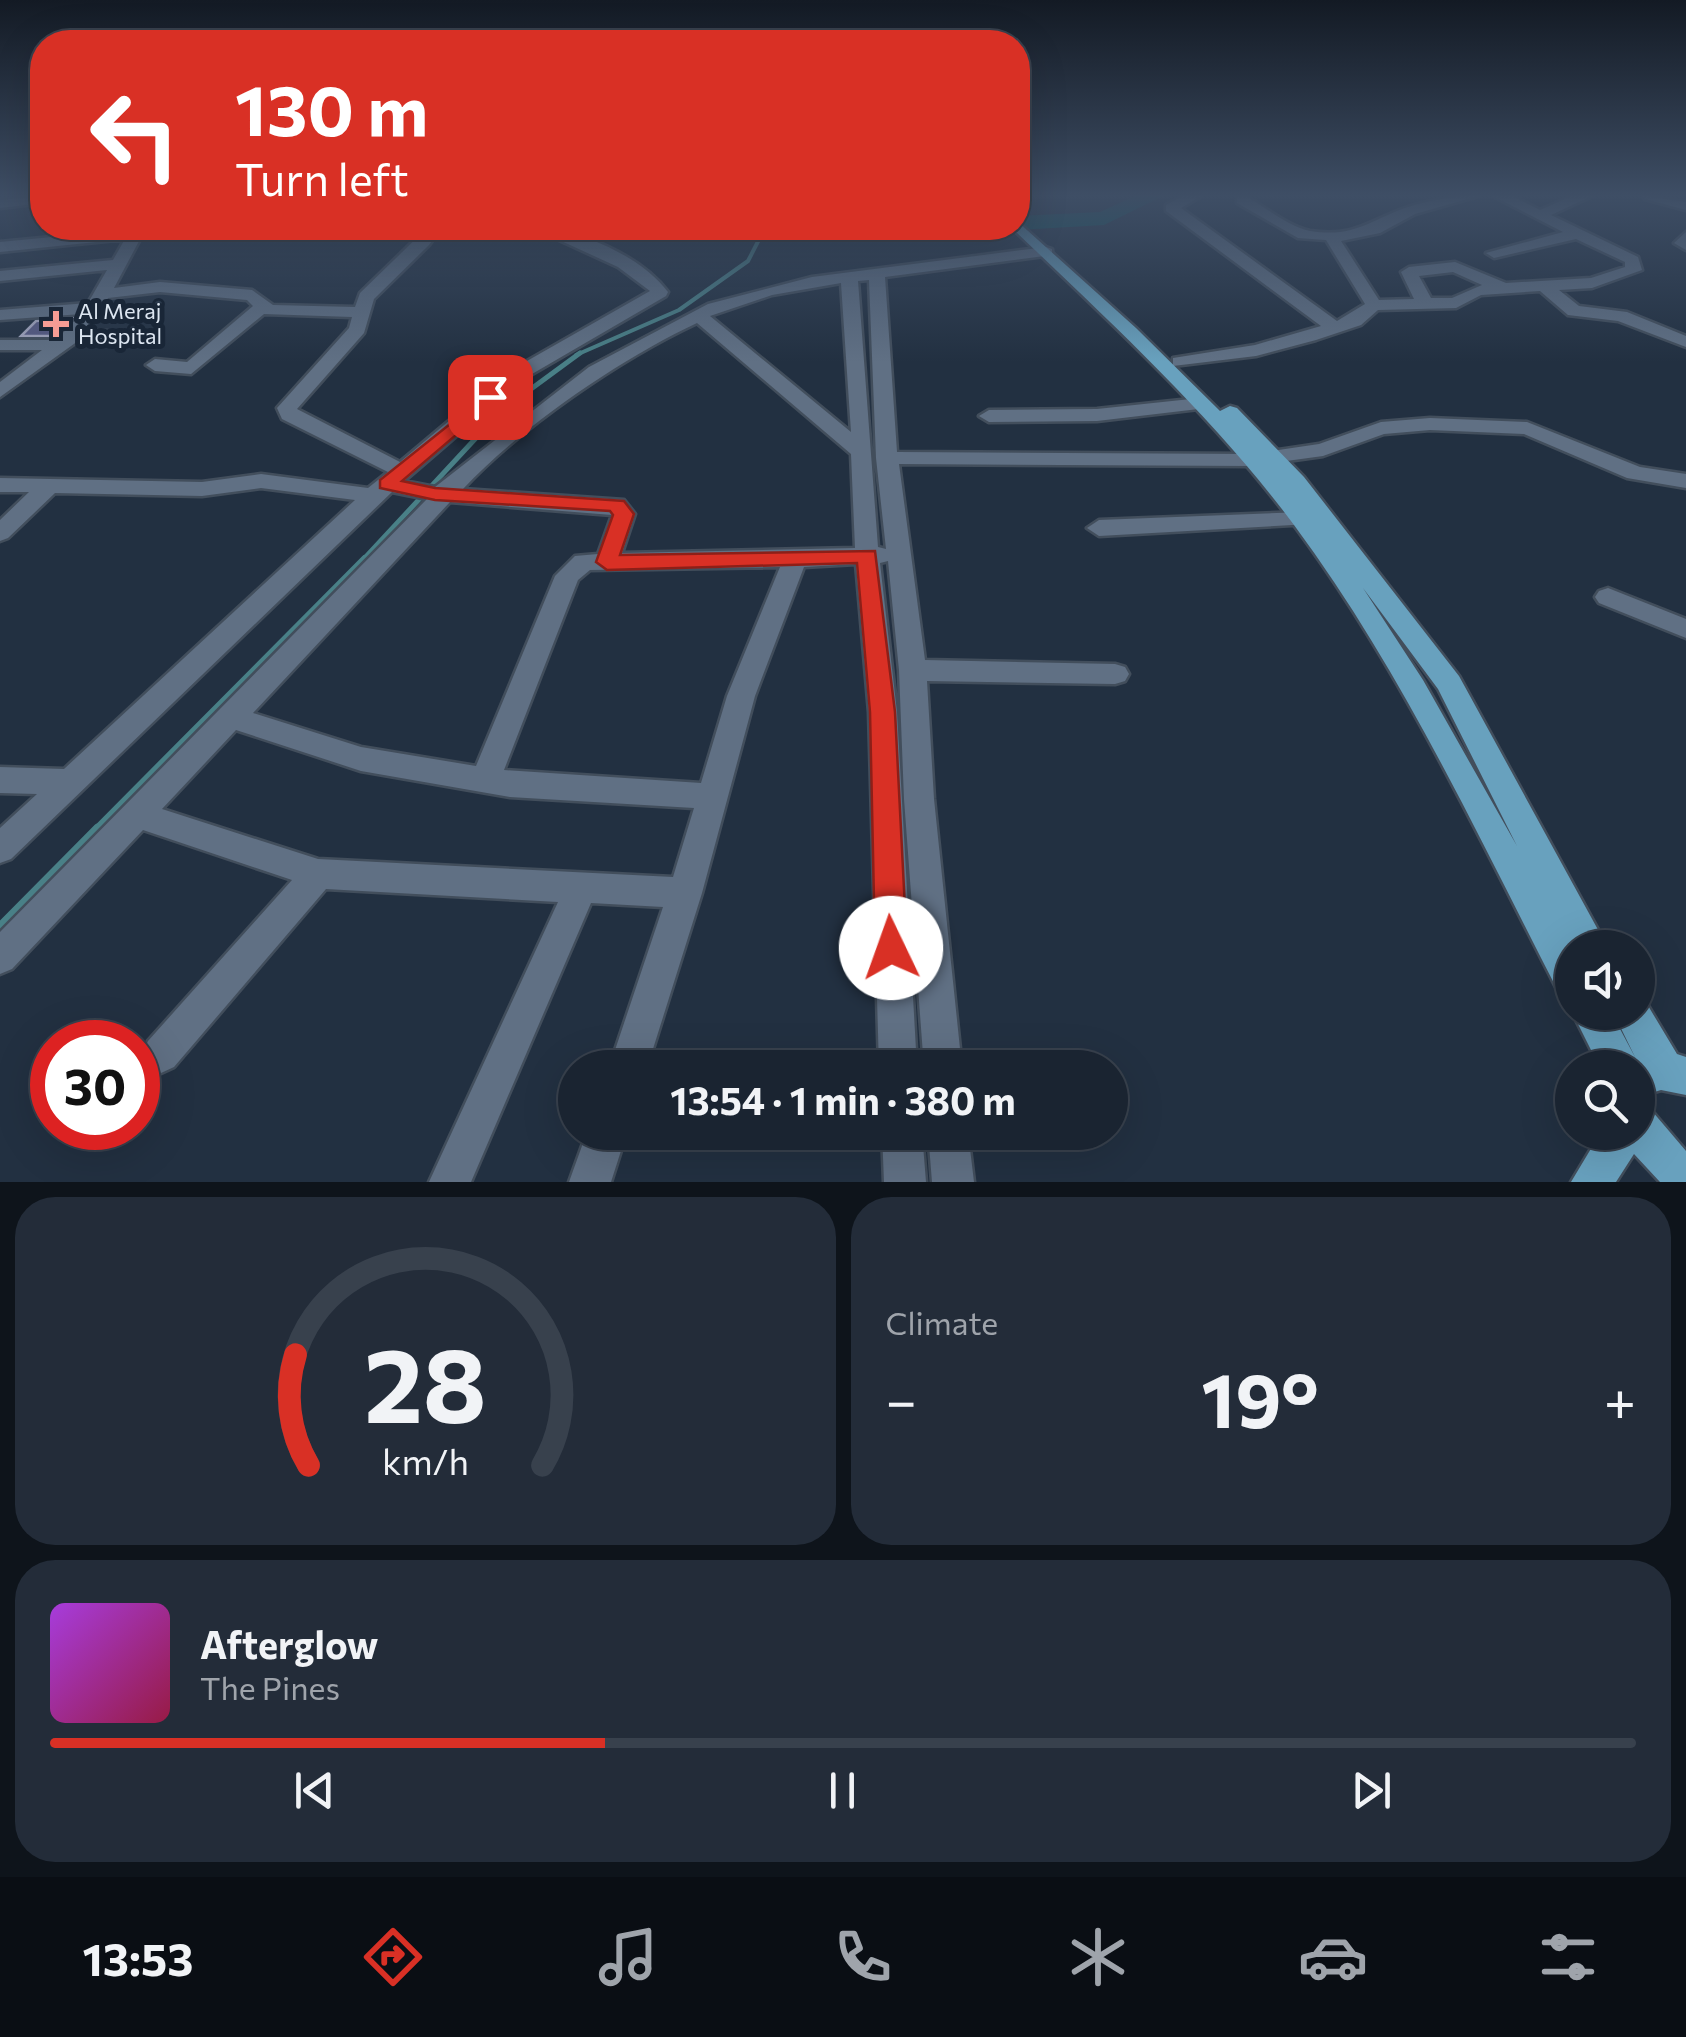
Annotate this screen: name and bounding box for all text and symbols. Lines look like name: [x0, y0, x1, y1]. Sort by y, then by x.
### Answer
text: 130 m: [235, 65, 428, 150]
icon: left: [70, 70, 200, 200]
text: Turn left: [235, 150, 409, 205]
place label: Al Meraj Hospital: [78, 297, 162, 349]
marker: Al Meraj Hospital: [43, 311, 69, 337]
pin: [448, 355, 533, 440]
icon: arrive: [463, 370, 518, 425]
position arrow: [839, 896, 943, 1000]
map controls: [1555, 930, 1655, 1150]
button: sound: [1555, 930, 1655, 1030]
speed limit sign: 30: [30, 1020, 160, 1150]
button: search: [1555, 1050, 1655, 1150]
text: 13:54 · 1 min · 380 m: [670, 1076, 1016, 1123]
text: Climate: [886, 1302, 998, 1342]
text: 28: [364, 1317, 487, 1444]
text: 19°: [1201, 1352, 1319, 1443]
text: −: [886, 1365, 917, 1432]
text: +: [1604, 1365, 1636, 1432]
text: km/h: [382, 1439, 469, 1482]
text: Afterglow: [200, 1620, 378, 1667]
text: The Pines: [200, 1667, 340, 1707]
icon: previous: [287, 1763, 342, 1818]
icon: pause: [815, 1763, 870, 1818]
icon: next: [1344, 1763, 1399, 1818]
icon: directions: [358, 1922, 428, 1992]
icon: music: [593, 1922, 663, 1992]
icon: phone: [828, 1922, 898, 1992]
icon: climate: [1063, 1922, 1133, 1992]
icon: car: [1298, 1922, 1368, 1992]
icon: filters: [1533, 1922, 1603, 1992]
text: 13:53: [83, 1930, 193, 1985]

